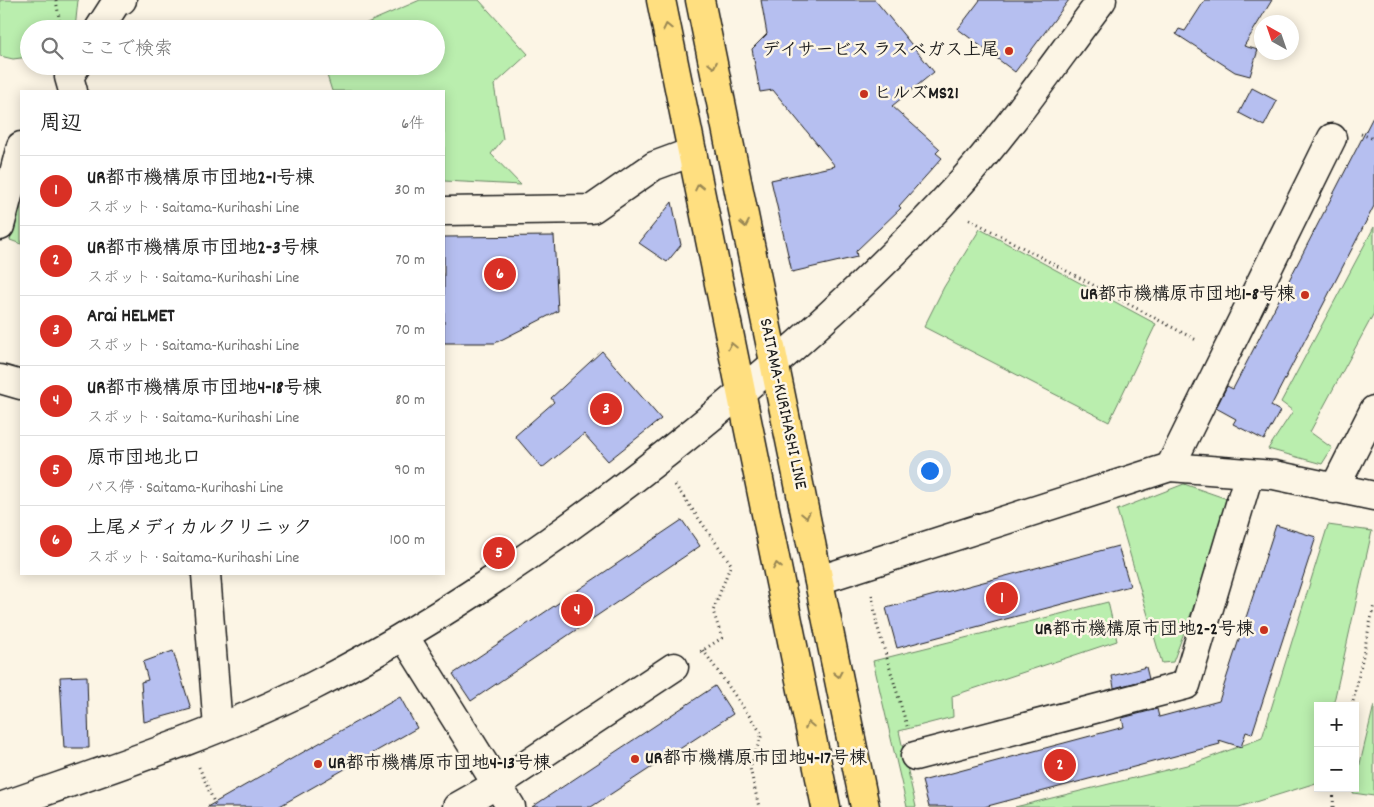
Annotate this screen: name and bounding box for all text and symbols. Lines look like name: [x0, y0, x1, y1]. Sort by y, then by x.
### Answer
north arrow: [1254, 15, 1299, 60]
search box: [20, 20, 445, 75]
one-way arrow: [662, 23, 672, 32]
icon: search: [38, 34, 66, 62]
text: ここで検索: [78, 37, 173, 64]
place label: デイサービス ラスベガス上尾: [762, 39, 999, 64]
marker: デイサービス ラスベガス上尾: [1003, 45, 1015, 57]
one-way arrow: [707, 61, 717, 69]
place label: ヒルズMS21: [874, 82, 959, 107]
marker: ヒルズMS21: [858, 88, 870, 100]
text: 周辺: [40, 110, 82, 140]
text: 6件: [401, 113, 425, 136]
text: UR都市機構原市団地2-1号棟: [87, 166, 314, 193]
text: 1: [54, 179, 58, 202]
text: 30 m: [395, 179, 425, 202]
one-way arrow: [695, 182, 705, 191]
text: スポット · Saitama-Kurihashi Line: [87, 197, 299, 220]
one-way arrow: [739, 220, 750, 229]
text: UR都市機構原市団地2-3号棟: [87, 236, 319, 263]
text: 2: [53, 249, 60, 272]
text: 70 m: [395, 249, 425, 272]
pin: 6: [484, 255, 516, 293]
text: スポット · Saitama-Kurihashi Line: [87, 267, 299, 290]
place label: UR都市機構原市団地1-8号棟: [1080, 283, 1295, 308]
marker: UR都市機構原市団地1-8号棟: [1299, 289, 1311, 301]
text: Arai HELMET: [87, 304, 175, 331]
street label: SAITAMA-KURIHASHI LINE: [752, 316, 812, 492]
text: 3: [52, 319, 60, 342]
text: 70 m: [395, 319, 425, 342]
text: スポット · Saitama-Kurihashi Line: [87, 335, 299, 358]
one-way arrow: [727, 341, 738, 350]
text: UR都市機構原市団地4-18号棟: [87, 376, 322, 403]
text: 4: [53, 389, 59, 412]
text: 80 m: [395, 389, 425, 412]
pin: 3: [590, 390, 622, 428]
text: スポット · Saitama-Kurihashi Line: [87, 407, 299, 430]
text: 原市団地北口: [87, 446, 201, 473]
your location: [917, 458, 943, 484]
text: 5: [52, 459, 60, 482]
text: 90 m: [394, 459, 425, 482]
text: バス停 · Saitama-Kurihashi Line: [87, 477, 283, 500]
one-way arrow: [800, 511, 810, 519]
text: 上尾メディカルクリニック: [87, 516, 312, 543]
text: 6: [52, 529, 60, 552]
text: 100 m: [389, 529, 425, 552]
pin: 5: [483, 534, 515, 572]
text: スポット · Saitama-Kurihashi Line: [87, 547, 299, 570]
one-way arrow: [772, 561, 782, 570]
pin: 1: [986, 579, 1018, 617]
pin: 4: [561, 591, 593, 629]
place label: UR都市機構原市団地2-2号棟: [1035, 618, 1254, 643]
marker: UR都市機構原市団地2-2号棟: [1258, 624, 1270, 636]
one-way arrow: [833, 670, 843, 679]
map controls: [1314, 702, 1359, 792]
button: +: [1314, 702, 1359, 747]
one-way arrow: [805, 721, 815, 729]
pin: 2: [1044, 746, 1076, 784]
place label: UR都市機構原市団地4-17号棟: [645, 747, 867, 772]
button: −: [1314, 747, 1359, 792]
place label: UR都市機構原市団地4-13号棟: [328, 752, 551, 777]
marker: UR都市機構原市団地4-17号棟: [629, 753, 641, 765]
marker: UR都市機構原市団地4-13号棟: [312, 758, 324, 770]

